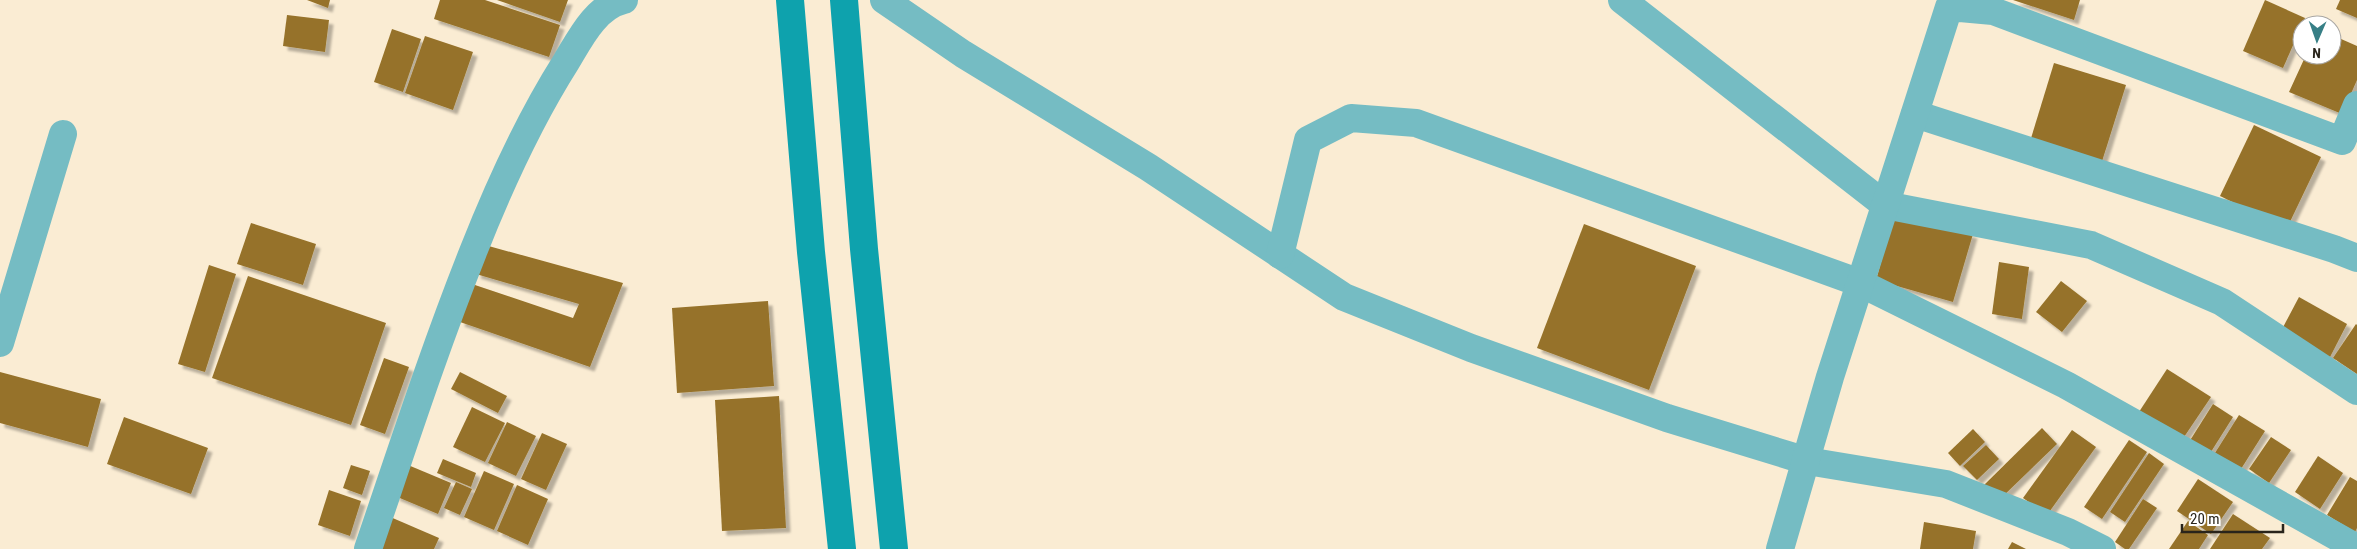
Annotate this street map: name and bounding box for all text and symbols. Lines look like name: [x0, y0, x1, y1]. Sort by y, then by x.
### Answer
north arrow: [2292, 15, 2342, 65]
text: N: [2312, 45, 2321, 61]
scale bar: [2182, 502, 2283, 534]
text: 20 m: [2190, 510, 2220, 528]

